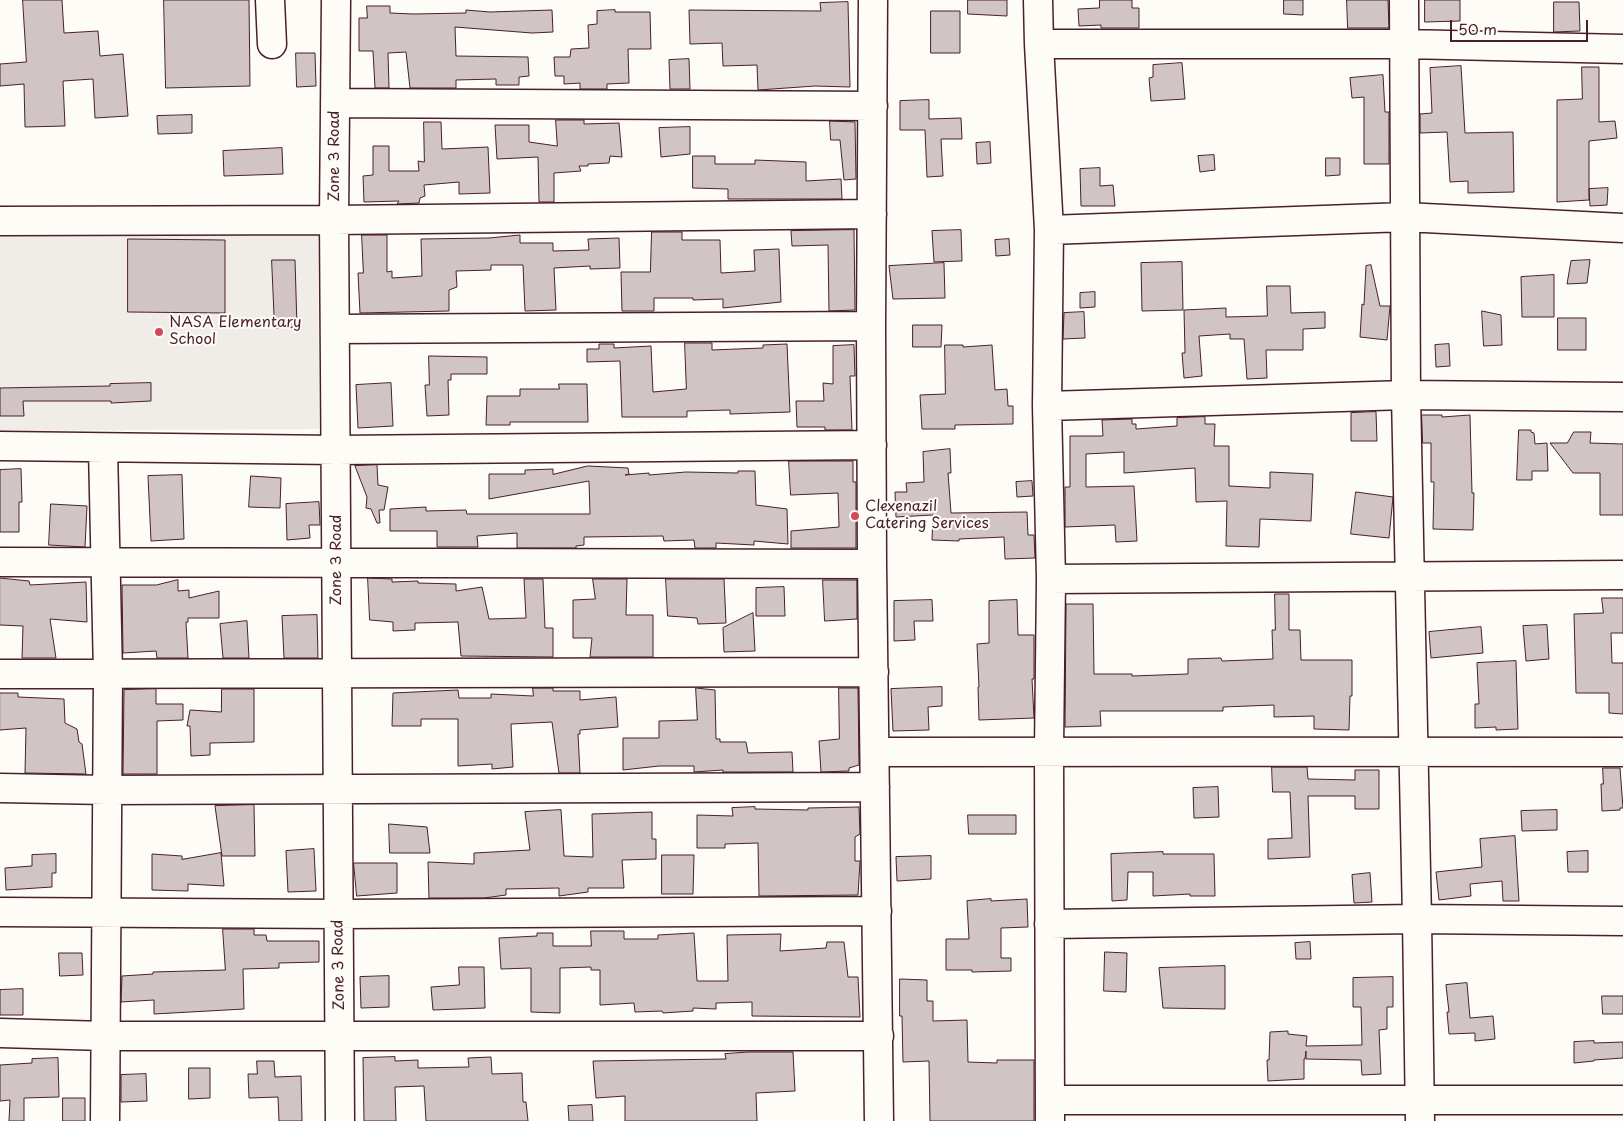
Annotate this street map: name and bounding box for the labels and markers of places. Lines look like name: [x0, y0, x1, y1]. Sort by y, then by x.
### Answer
place label: NASA Elementary School: [169, 314, 302, 349]
marker: NASA Elementary School: [153, 326, 165, 338]
place label: Clexenazil Catering Services: [865, 498, 989, 533]
marker: Clexenazil Catering Services: [849, 510, 861, 522]

